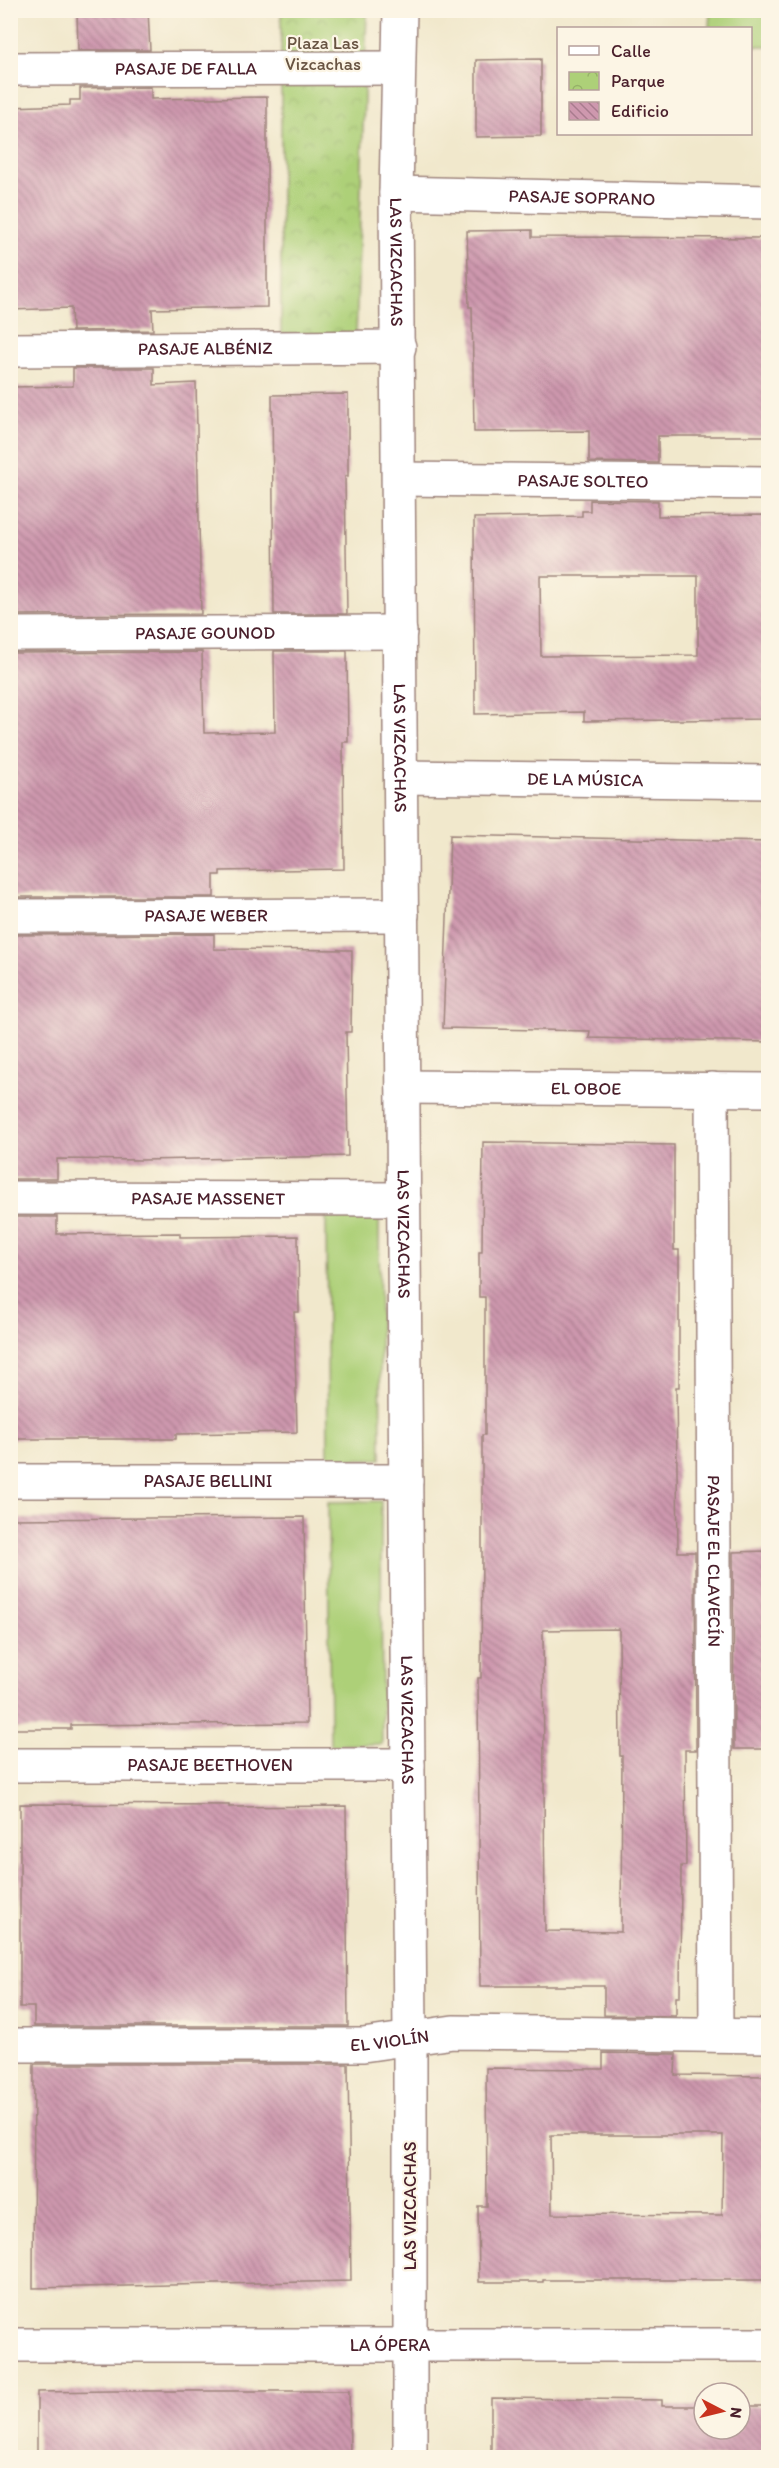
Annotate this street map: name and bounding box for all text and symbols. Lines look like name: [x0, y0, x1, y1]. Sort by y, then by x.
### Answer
legend: [557, 27, 752, 135]
park label: Plaza Las Vizcachas: [285, 32, 361, 75]
text: Calle: [611, 40, 651, 62]
street label: PASAJE DE FALLA: [115, 57, 258, 80]
text: Parque: [611, 70, 665, 92]
text: Edificio: [611, 100, 669, 122]
street label: PASAJE SOPRANO: [508, 185, 656, 210]
street label: LAS VIZCACHAS: [385, 197, 408, 327]
street label: PASAJE ALBÉNIZ: [138, 337, 272, 360]
street label: PASAJE SOLTEO: [517, 469, 649, 493]
street label: PASAJE GOUNOD: [135, 622, 275, 644]
street label: LAS VIZCACHAS: [389, 683, 412, 813]
street label: DE LA MÚSICA: [527, 768, 644, 791]
street label: PASAJE WEBER: [144, 904, 268, 927]
street label: EL OBOE: [551, 1077, 621, 1100]
street label: LAS VIZCACHAS: [392, 1169, 415, 1299]
street label: PASAJE MASSENET: [131, 1187, 285, 1210]
street label: PASAJE BELLINI: [143, 1470, 273, 1492]
street label: PASAJE EL CLAVECÍN: [703, 1475, 725, 1647]
street label: LAS VIZCACHAS: [396, 1655, 419, 1785]
street label: PASAJE BEETHOVEN: [127, 1754, 293, 1776]
street label: EL VIOLÍN: [350, 2025, 431, 2056]
street label: LAS VIZCACHAS: [399, 2141, 421, 2271]
street label: LA ÓPERA: [350, 2334, 431, 2356]
north arrow: [692, 2381, 752, 2441]
text: N: [726, 2406, 746, 2419]

